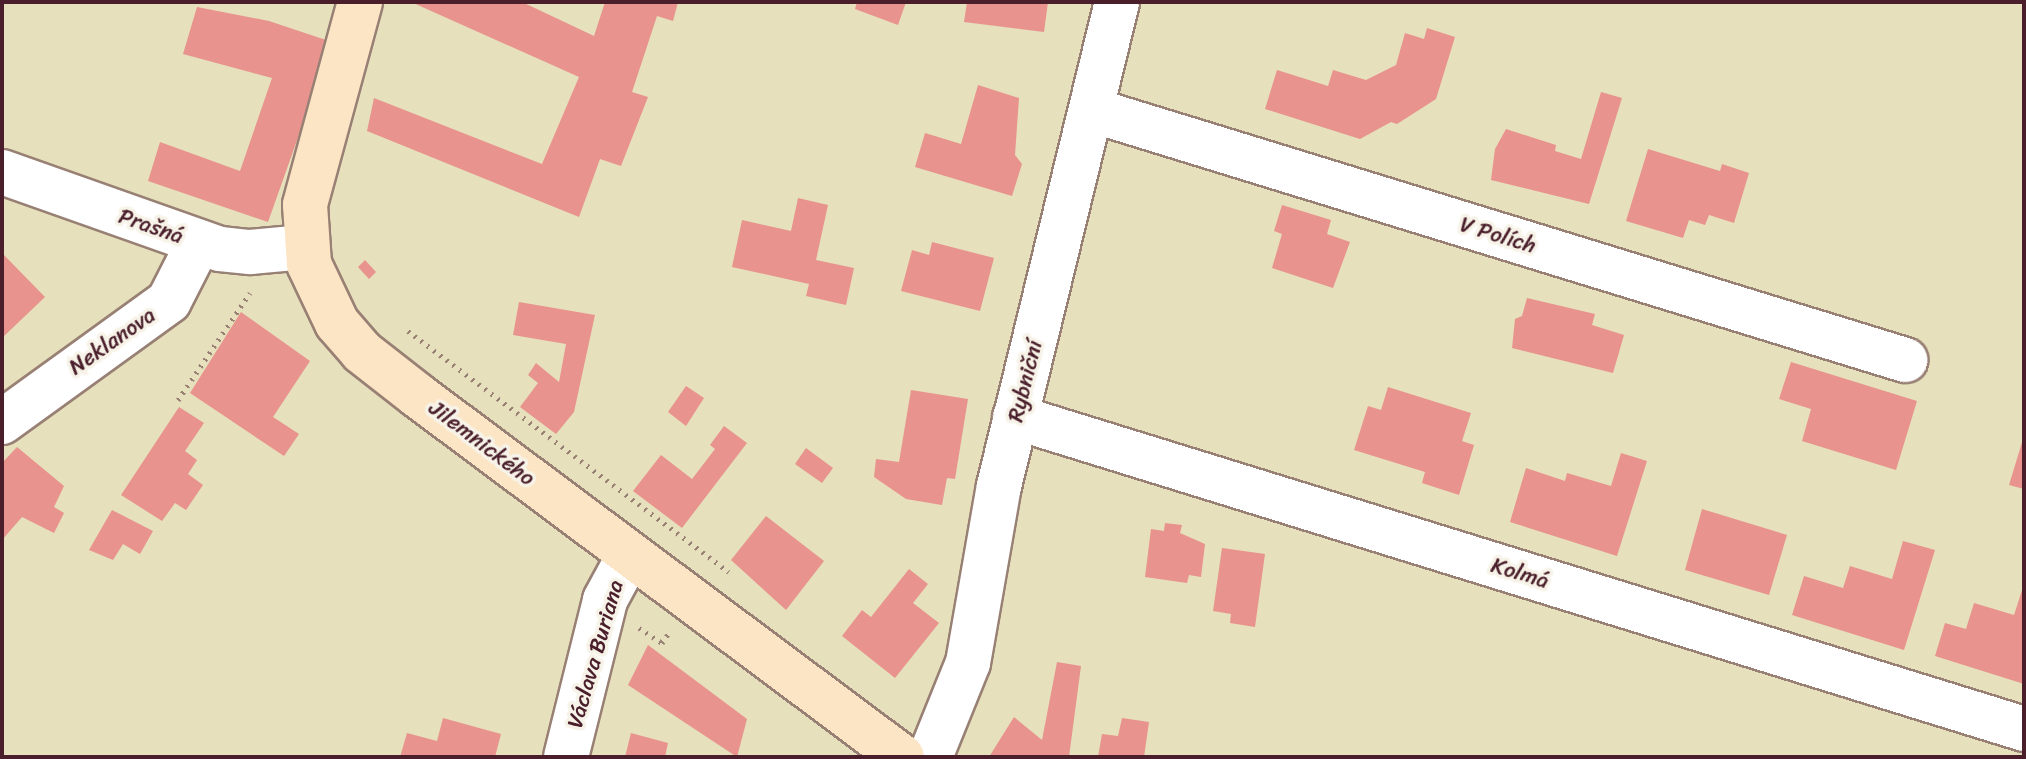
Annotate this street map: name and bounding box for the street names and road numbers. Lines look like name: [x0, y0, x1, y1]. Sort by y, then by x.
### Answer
street label: Prašná: [115, 203, 187, 249]
street label: V Polích: [1457, 211, 1539, 259]
street label: Neklanova: [64, 302, 160, 380]
street label: Rybniční: [1002, 337, 1048, 425]
street label: Jilemnického: [424, 395, 540, 491]
street label: Kolmá: [1488, 552, 1552, 594]
street label: Václava Buriana: [561, 577, 629, 731]

